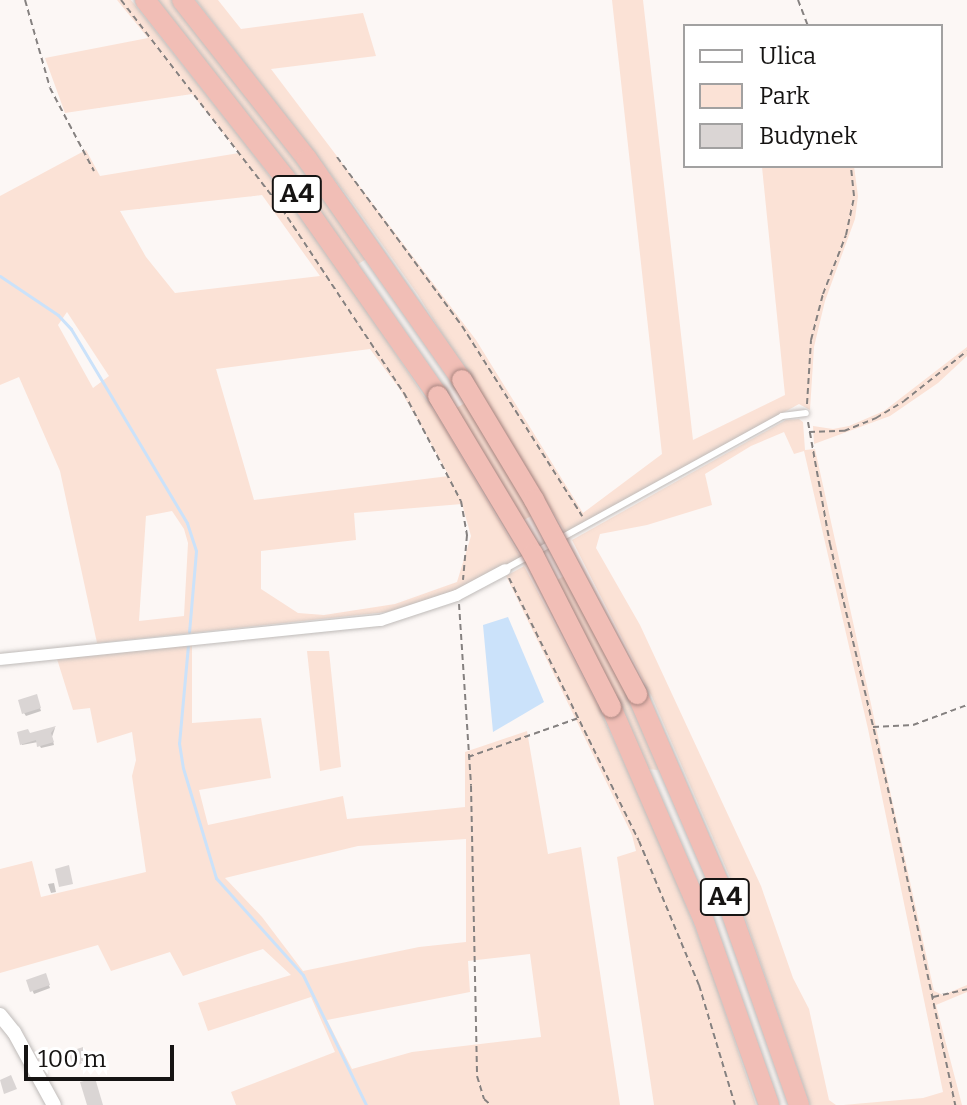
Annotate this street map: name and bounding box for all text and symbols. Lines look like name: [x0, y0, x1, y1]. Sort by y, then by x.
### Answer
legend: [683, 24, 943, 168]
text: Ulica: [759, 42, 816, 70]
text: Park: [759, 82, 810, 110]
text: Budynek: [759, 122, 857, 150]
road number: A4: [271, 172, 323, 216]
road number: A4: [699, 875, 751, 919]
scale bar: [28, 1029, 178, 1079]
text: 100 m: [38, 1045, 106, 1073]

